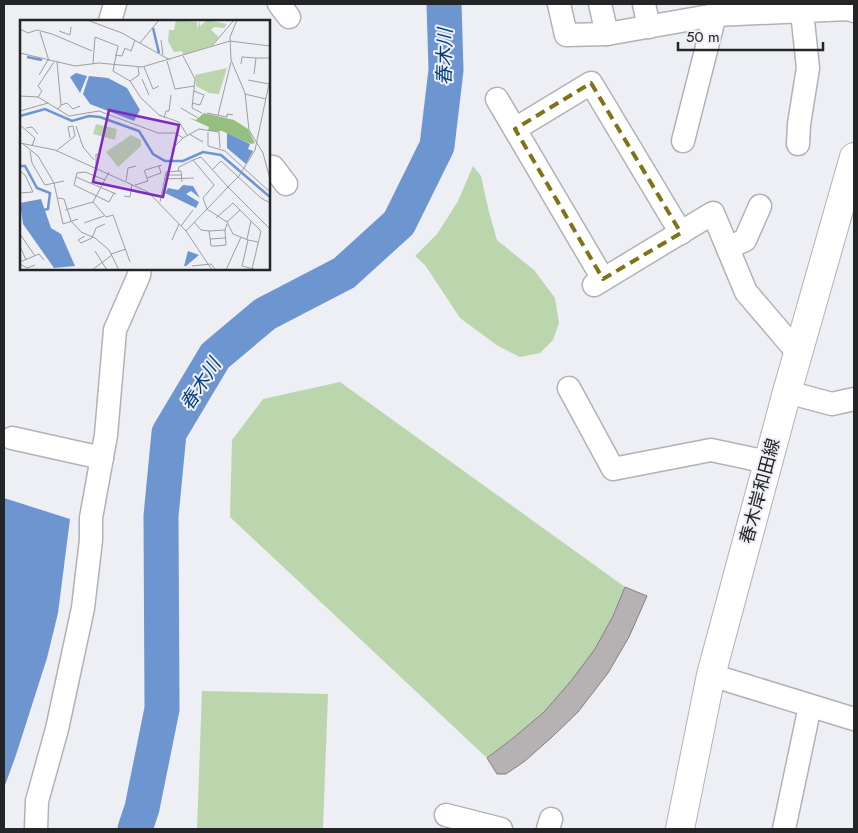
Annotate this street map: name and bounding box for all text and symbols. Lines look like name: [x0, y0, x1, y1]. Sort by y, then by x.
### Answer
inset map: [20, 20, 270, 270]
scale bar: [678, 20, 823, 52]
water label: 春木川: [431, 26, 459, 86]
text: 50 m: [686, 26, 720, 48]
water label: 春木川: [174, 351, 228, 416]
street label: 春木岸和田線: [733, 435, 787, 547]

